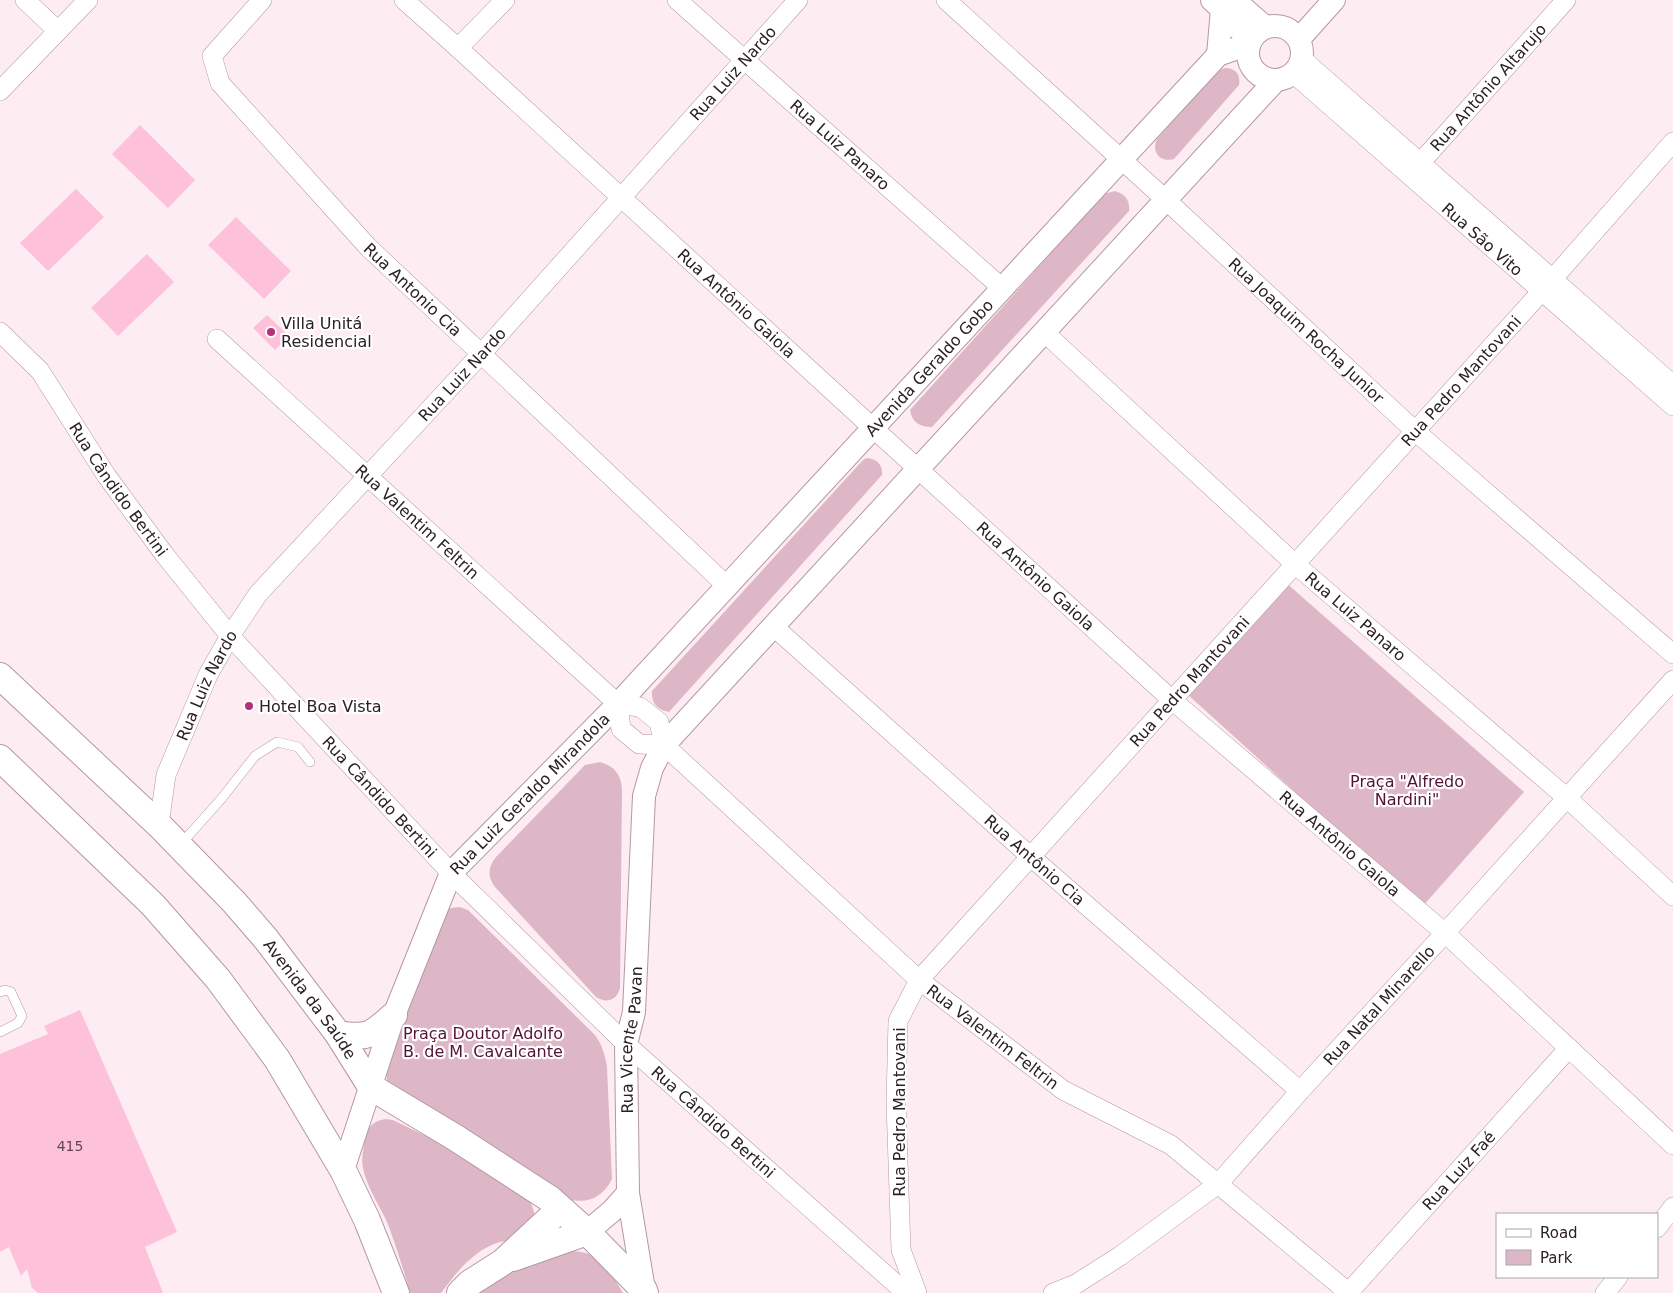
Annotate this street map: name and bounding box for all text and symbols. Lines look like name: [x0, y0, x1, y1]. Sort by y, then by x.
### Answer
street label: Rua Antônio Altarujo: [1426, 20, 1550, 155]
street label: Rua Luiz Nardo: [686, 22, 780, 124]
street label: Rua Luiz Panaro: [786, 96, 894, 194]
street label: Rua São Vito: [1438, 199, 1527, 280]
street label: Rua Antonio Cia: [360, 239, 466, 341]
street label: Rua Antônio Gaiola: [673, 245, 799, 362]
street label: Rua Joaquim Rocha Junior: [1225, 254, 1388, 408]
street label: Avenida Geraldo Gobo: [862, 296, 997, 440]
street label: Rua Pedro Mantovani: [1397, 312, 1525, 450]
place label: Villa Unitá Residencial: [281, 314, 372, 351]
street label: Rua Luiz Nardo: [415, 324, 510, 425]
marker: Villa Unitá Residencial: [265, 326, 277, 338]
street label: Rua Cândido Bertini: [65, 419, 172, 560]
street label: Rua Valentim Feltrin: [351, 461, 483, 583]
street label: Rua Antônio Gaiola: [973, 518, 1098, 635]
street label: Rua Luiz Panaro: [1301, 568, 1410, 665]
street label: Rua Pedro Mantovani: [1126, 612, 1253, 751]
street label: Rua Luiz Nardo: [173, 627, 241, 743]
place label: Hotel Boa Vista: [259, 697, 382, 716]
marker: Hotel Boa Vista: [243, 700, 255, 712]
street label: Rua Luiz Geraldo Mirandola: [446, 709, 614, 879]
street label: Rua Cândido Bertini: [318, 732, 441, 862]
park label: Praça "Alfredo Nardini": [1350, 772, 1464, 809]
street label: Rua Antônio Gaiola: [1275, 787, 1404, 901]
street label: Rua Antônio Cia: [980, 811, 1089, 909]
street label: Avenida da Saúde: [260, 936, 360, 1063]
street label: Rua Natal Minarello: [1319, 942, 1439, 1069]
street label: Rua Vicente Pavan: [617, 966, 646, 1114]
street label: Rua Valentim Feltrin: [923, 980, 1062, 1093]
park label: Praça Doutor Adolfo B. de M. Cavalcante: [403, 1024, 563, 1061]
street label: Rua Pedro Mantovani: [890, 1027, 909, 1197]
street label: Rua Cândido Bertini: [647, 1062, 779, 1182]
street label: Rua Luiz Faé: [1418, 1127, 1499, 1214]
house number: 415: [57, 1138, 83, 1154]
legend: [1496, 1213, 1658, 1278]
text: Road: [1540, 1224, 1578, 1242]
text: Park: [1540, 1249, 1573, 1267]

